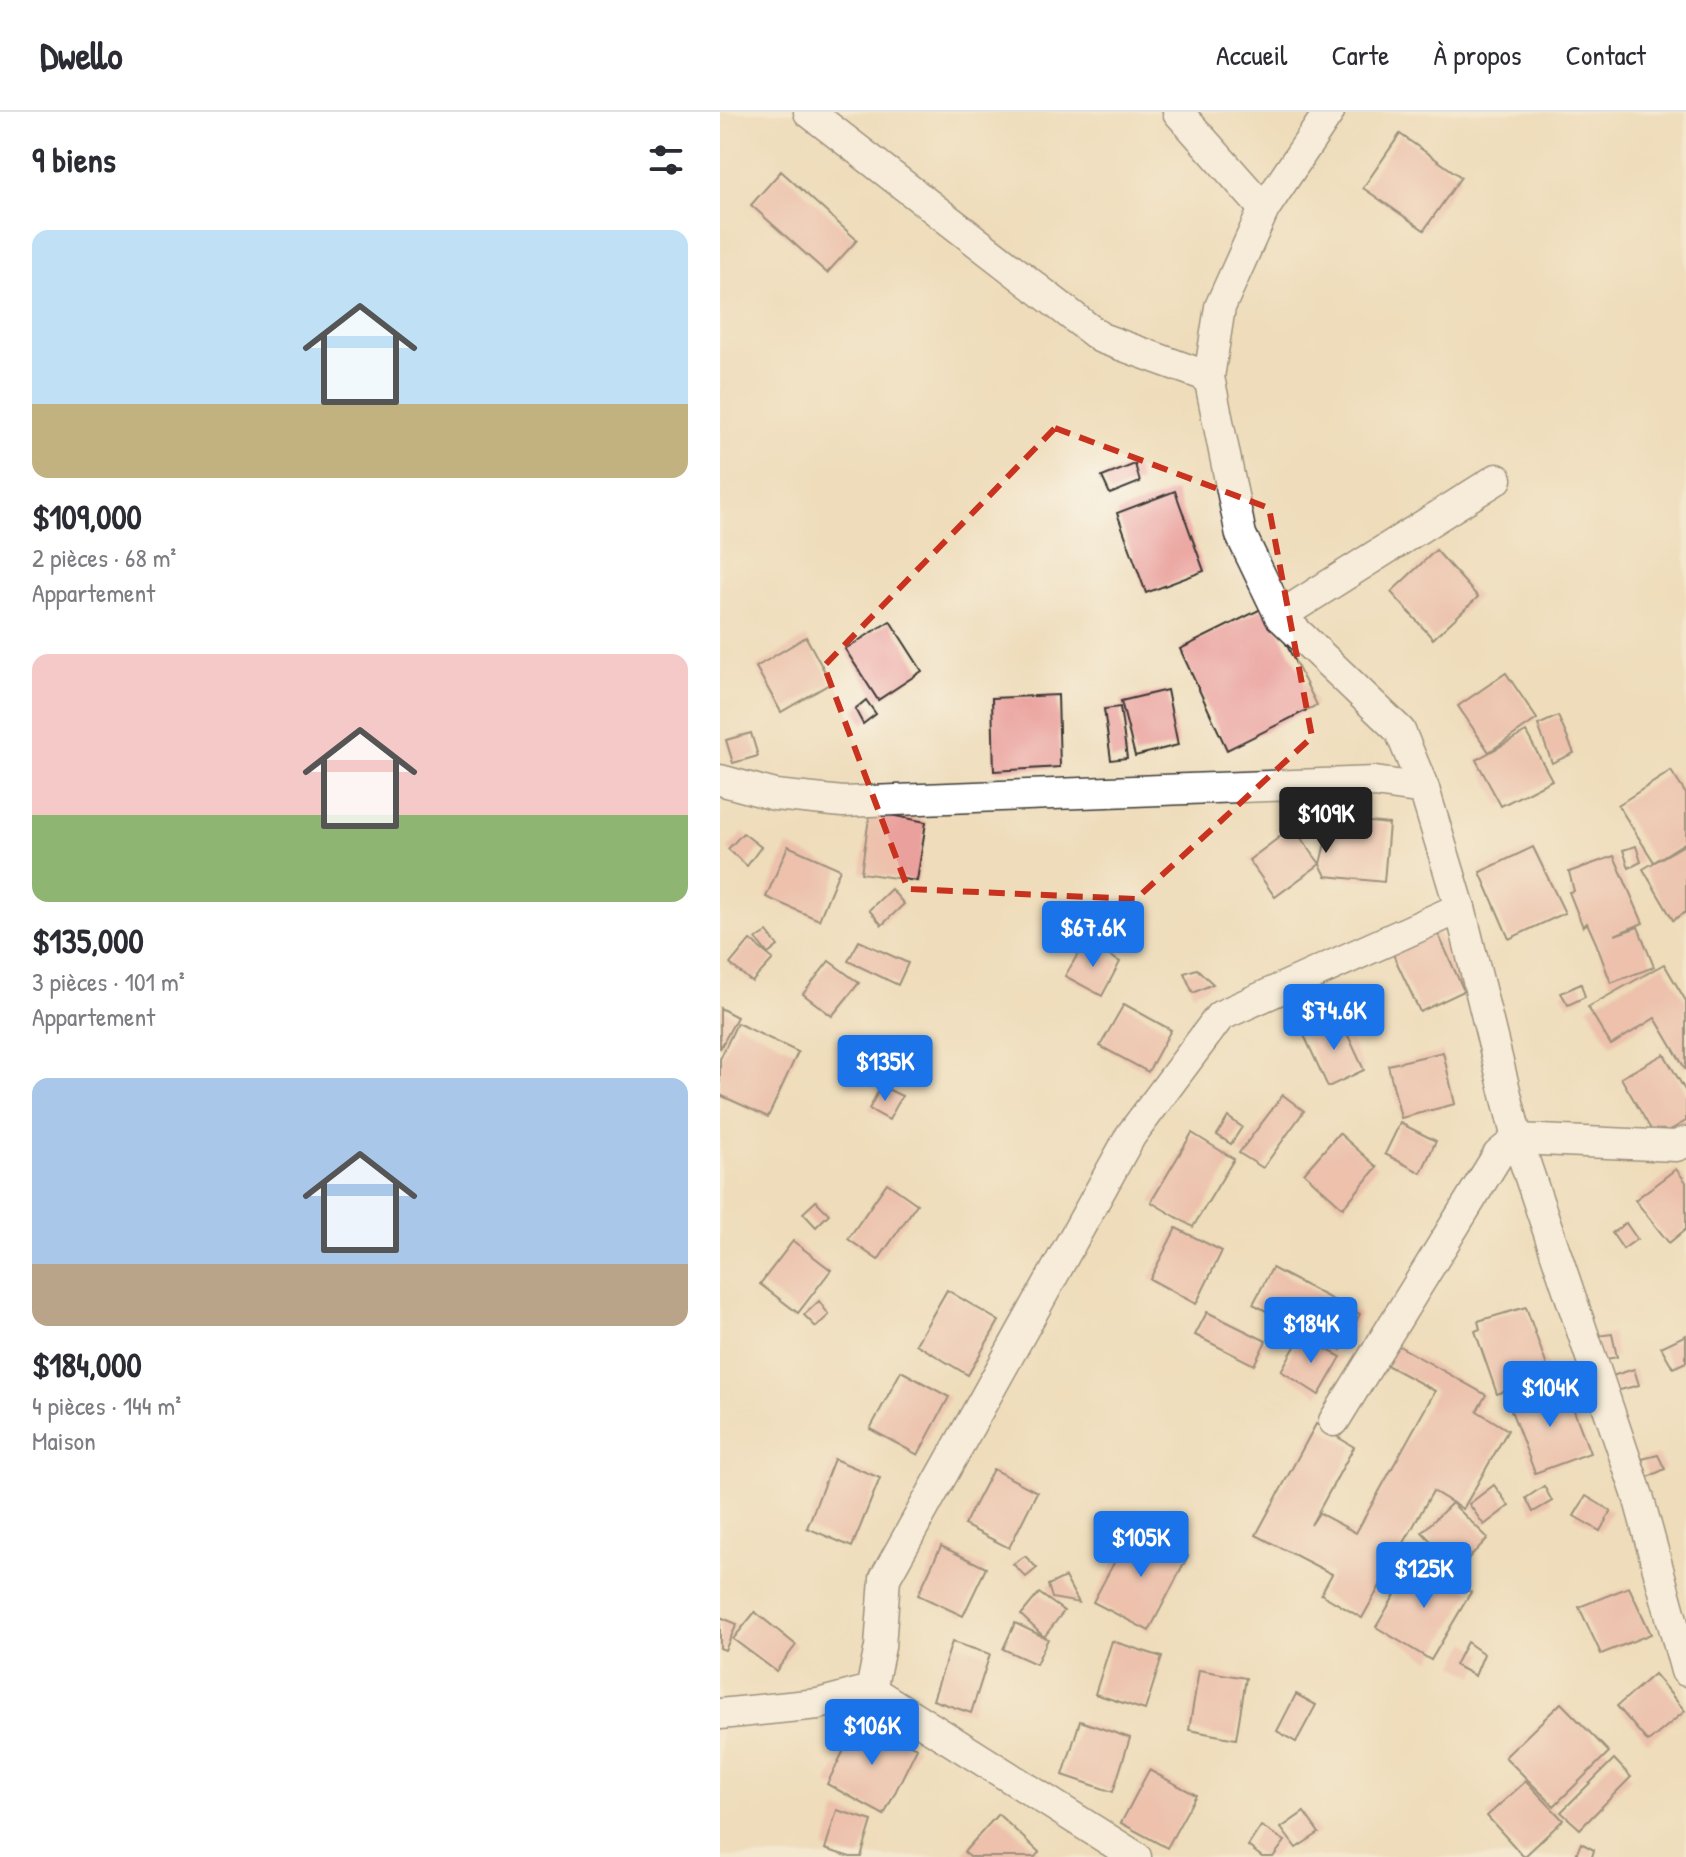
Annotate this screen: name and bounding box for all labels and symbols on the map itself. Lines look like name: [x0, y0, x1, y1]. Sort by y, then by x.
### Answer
pin: $109K: [1270, 787, 1382, 855]
pin: $67.6K: [1028, 901, 1158, 969]
pin: $74.6K: [1269, 984, 1399, 1052]
pin: $135K: [829, 1035, 941, 1103]
pin: $184K: [1255, 1297, 1367, 1365]
pin: $104K: [1494, 1361, 1606, 1429]
pin: $105K: [1085, 1511, 1197, 1579]
pin: $125K: [1368, 1542, 1480, 1610]
pin: $106K: [816, 1699, 928, 1767]

